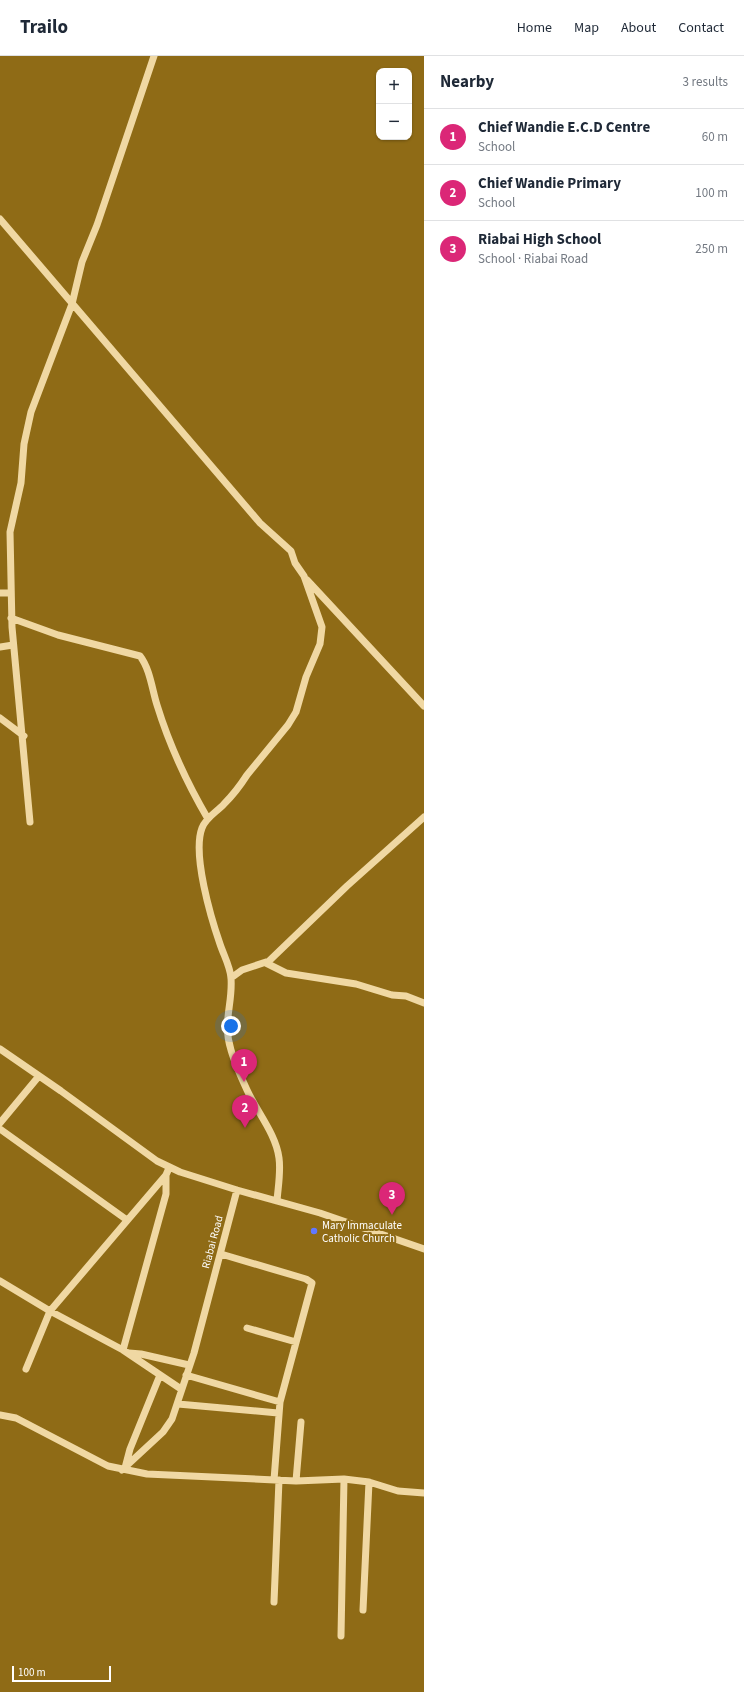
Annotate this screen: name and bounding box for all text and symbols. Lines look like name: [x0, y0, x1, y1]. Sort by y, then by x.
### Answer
text: Trailo: [20, 14, 68, 41]
text: Home: [517, 18, 552, 38]
text: Map: [574, 18, 599, 38]
text: About: [621, 18, 656, 38]
text: Contact: [678, 18, 724, 38]
map controls: [376, 68, 412, 140]
button: +: [376, 68, 412, 104]
text: Nearby: [440, 70, 494, 94]
text: 3 results: [683, 73, 728, 91]
button: −: [376, 104, 412, 140]
text: Chief Wandie E.C.D Centre: [478, 117, 650, 138]
text: 1: [450, 128, 456, 146]
text: 60 m: [702, 128, 728, 146]
text: School: [478, 138, 515, 156]
text: Chief Wandie Primary: [478, 173, 621, 194]
text: 2: [450, 184, 456, 202]
text: 100 m: [695, 184, 728, 202]
text: School: [478, 194, 515, 212]
text: Riabai High School: [478, 229, 601, 250]
text: 3: [450, 240, 456, 258]
text: 250 m: [695, 240, 728, 258]
text: School · Riabai Road: [478, 250, 588, 268]
your location: [221, 1016, 241, 1036]
pin: 1: [231, 1049, 257, 1082]
pin: 2: [232, 1095, 258, 1128]
pin: 3: [379, 1182, 405, 1215]
street label: Riabai Road: [198, 1214, 227, 1270]
place label: Mary Immaculate Catholic Church: [322, 1218, 402, 1246]
marker: Mary Immaculate Catholic Church: [309, 1226, 319, 1236]
scale bar: [12, 1664, 111, 1683]
text: 100 m: [18, 1665, 46, 1680]

